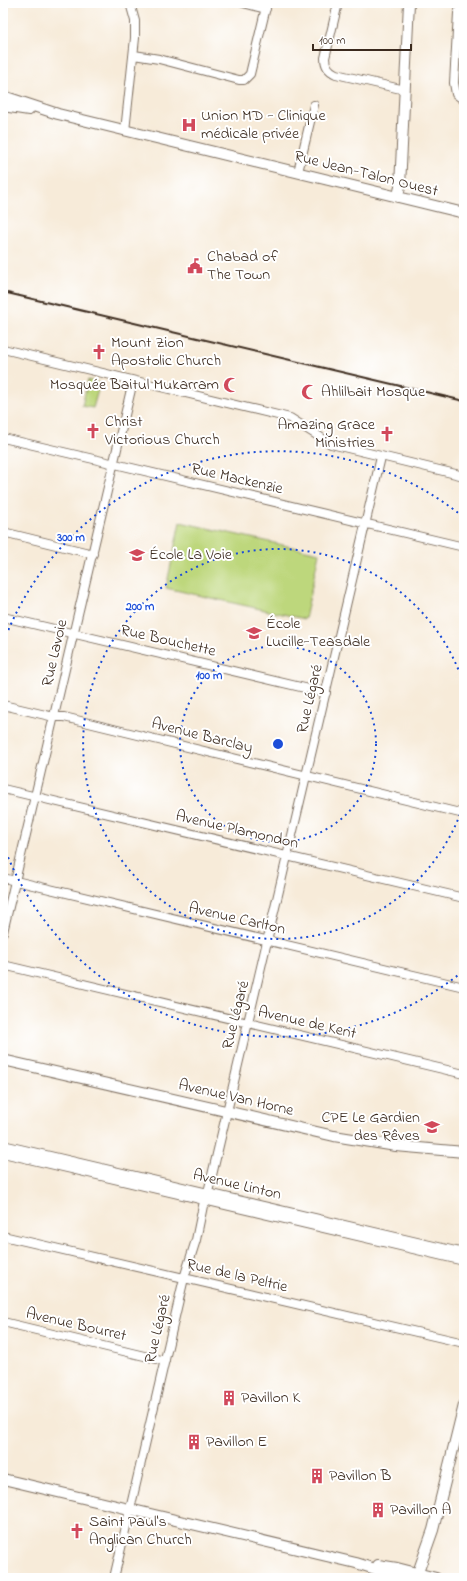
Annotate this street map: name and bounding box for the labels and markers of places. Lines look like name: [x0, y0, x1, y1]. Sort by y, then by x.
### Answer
place label: Union MD - Clinique médicale privée: [201, 104, 326, 146]
hospital icon: Union MD - Clinique médicale privée: [180, 116, 198, 134]
place label: Chabad of The Town: [207, 245, 278, 287]
public building icon: Chabad of The Town: [186, 257, 204, 275]
place label: Mount Zion Apostolic Church: [111, 331, 221, 373]
church icon: Mount Zion Apostolic Church: [90, 343, 108, 361]
place label: Mosquée Baitul Mukarram: [50, 373, 219, 397]
mosque icon: Mosquée Baitul Mukarram: [222, 376, 240, 394]
place label: Ahlilbait Mosque: [321, 380, 426, 404]
mosque icon: Ahlilbait Mosque: [300, 383, 318, 401]
place label: Christ Victorious Church: [104, 410, 220, 452]
place label: Amazing Grace Ministries: [278, 413, 376, 455]
church icon: Christ Victorious Church: [84, 422, 102, 440]
church icon: Amazing Grace Ministries: [378, 425, 396, 443]
place label: École La Voie: [149, 543, 233, 567]
school or university icon: École La Voie: [128, 546, 146, 564]
place label: École Lucille-Teasdale: [266, 612, 371, 654]
school or university icon: École Lucille-Teasdale: [245, 624, 263, 642]
centre of rings: [271, 737, 285, 751]
place label: CPE Le Gardien des Rêves: [322, 1106, 420, 1148]
school or university icon: CPE Le Gardien des Rêves: [423, 1118, 441, 1136]
place label: Pavillon K: [241, 1386, 301, 1410]
building icon: Pavillon K: [220, 1389, 238, 1407]
place label: Pavillon E: [206, 1430, 267, 1454]
building icon: Pavillon E: [185, 1433, 203, 1451]
place label: Pavillon B: [329, 1464, 392, 1488]
building icon: Pavillon B: [308, 1467, 326, 1485]
place label: Pavillon A: [390, 1498, 452, 1522]
building icon: Pavillon A: [369, 1501, 387, 1519]
place label: Saint Paul's Anglican Church: [89, 1510, 192, 1552]
church icon: Saint Paul's Anglican Church: [68, 1522, 86, 1540]

